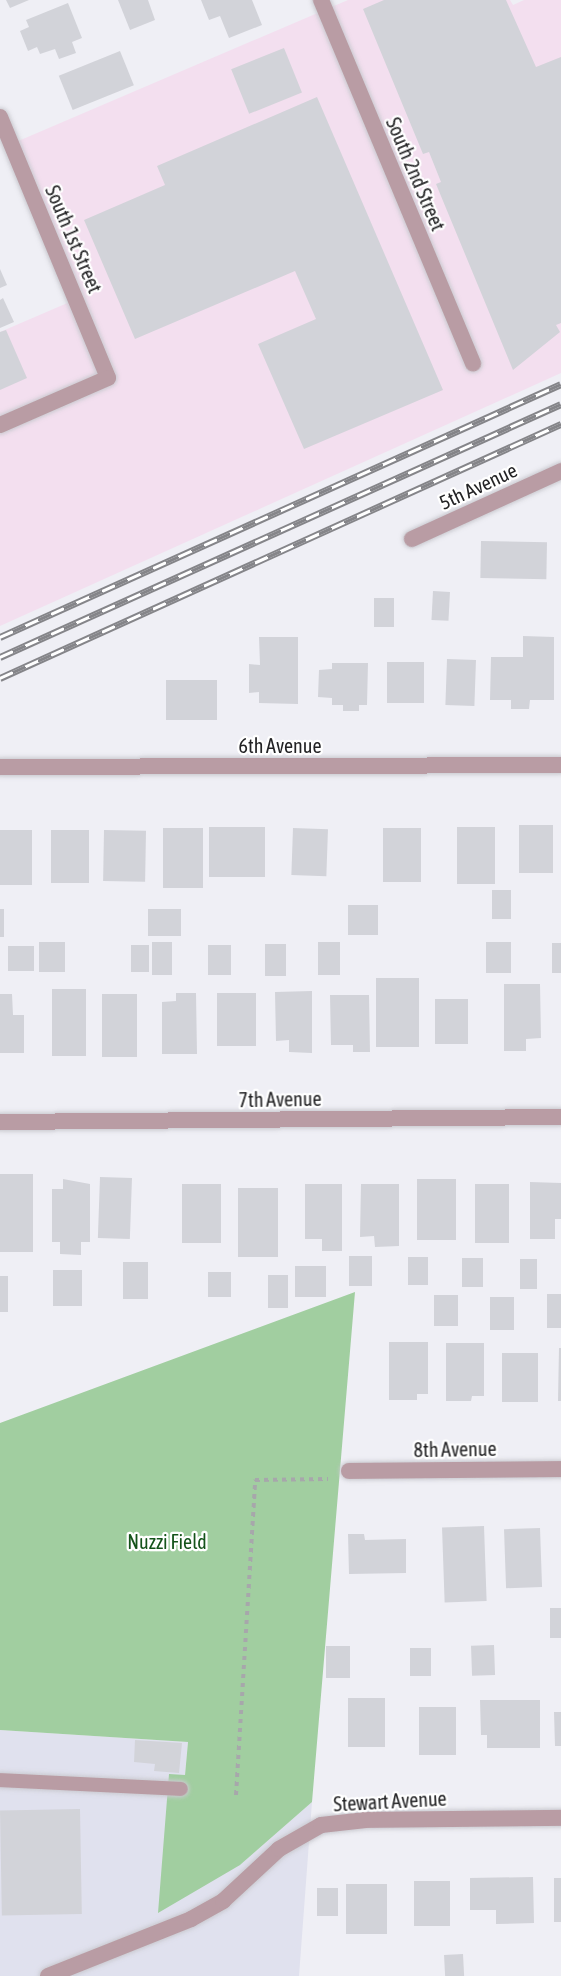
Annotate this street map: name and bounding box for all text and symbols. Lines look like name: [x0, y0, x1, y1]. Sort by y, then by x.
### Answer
street label: South 2nd Street: [381, 114, 451, 234]
street label: South 1st Street: [41, 182, 107, 296]
street label: 5th Avenue: [435, 458, 521, 514]
street label: 6th Avenue: [239, 733, 321, 757]
street label: 7th Avenue: [238, 1086, 322, 1112]
street label: 8th Avenue: [413, 1436, 497, 1462]
park label: Nuzzi Field: [127, 1529, 207, 1553]
street label: Stewart Avenue: [333, 1786, 447, 1816]

